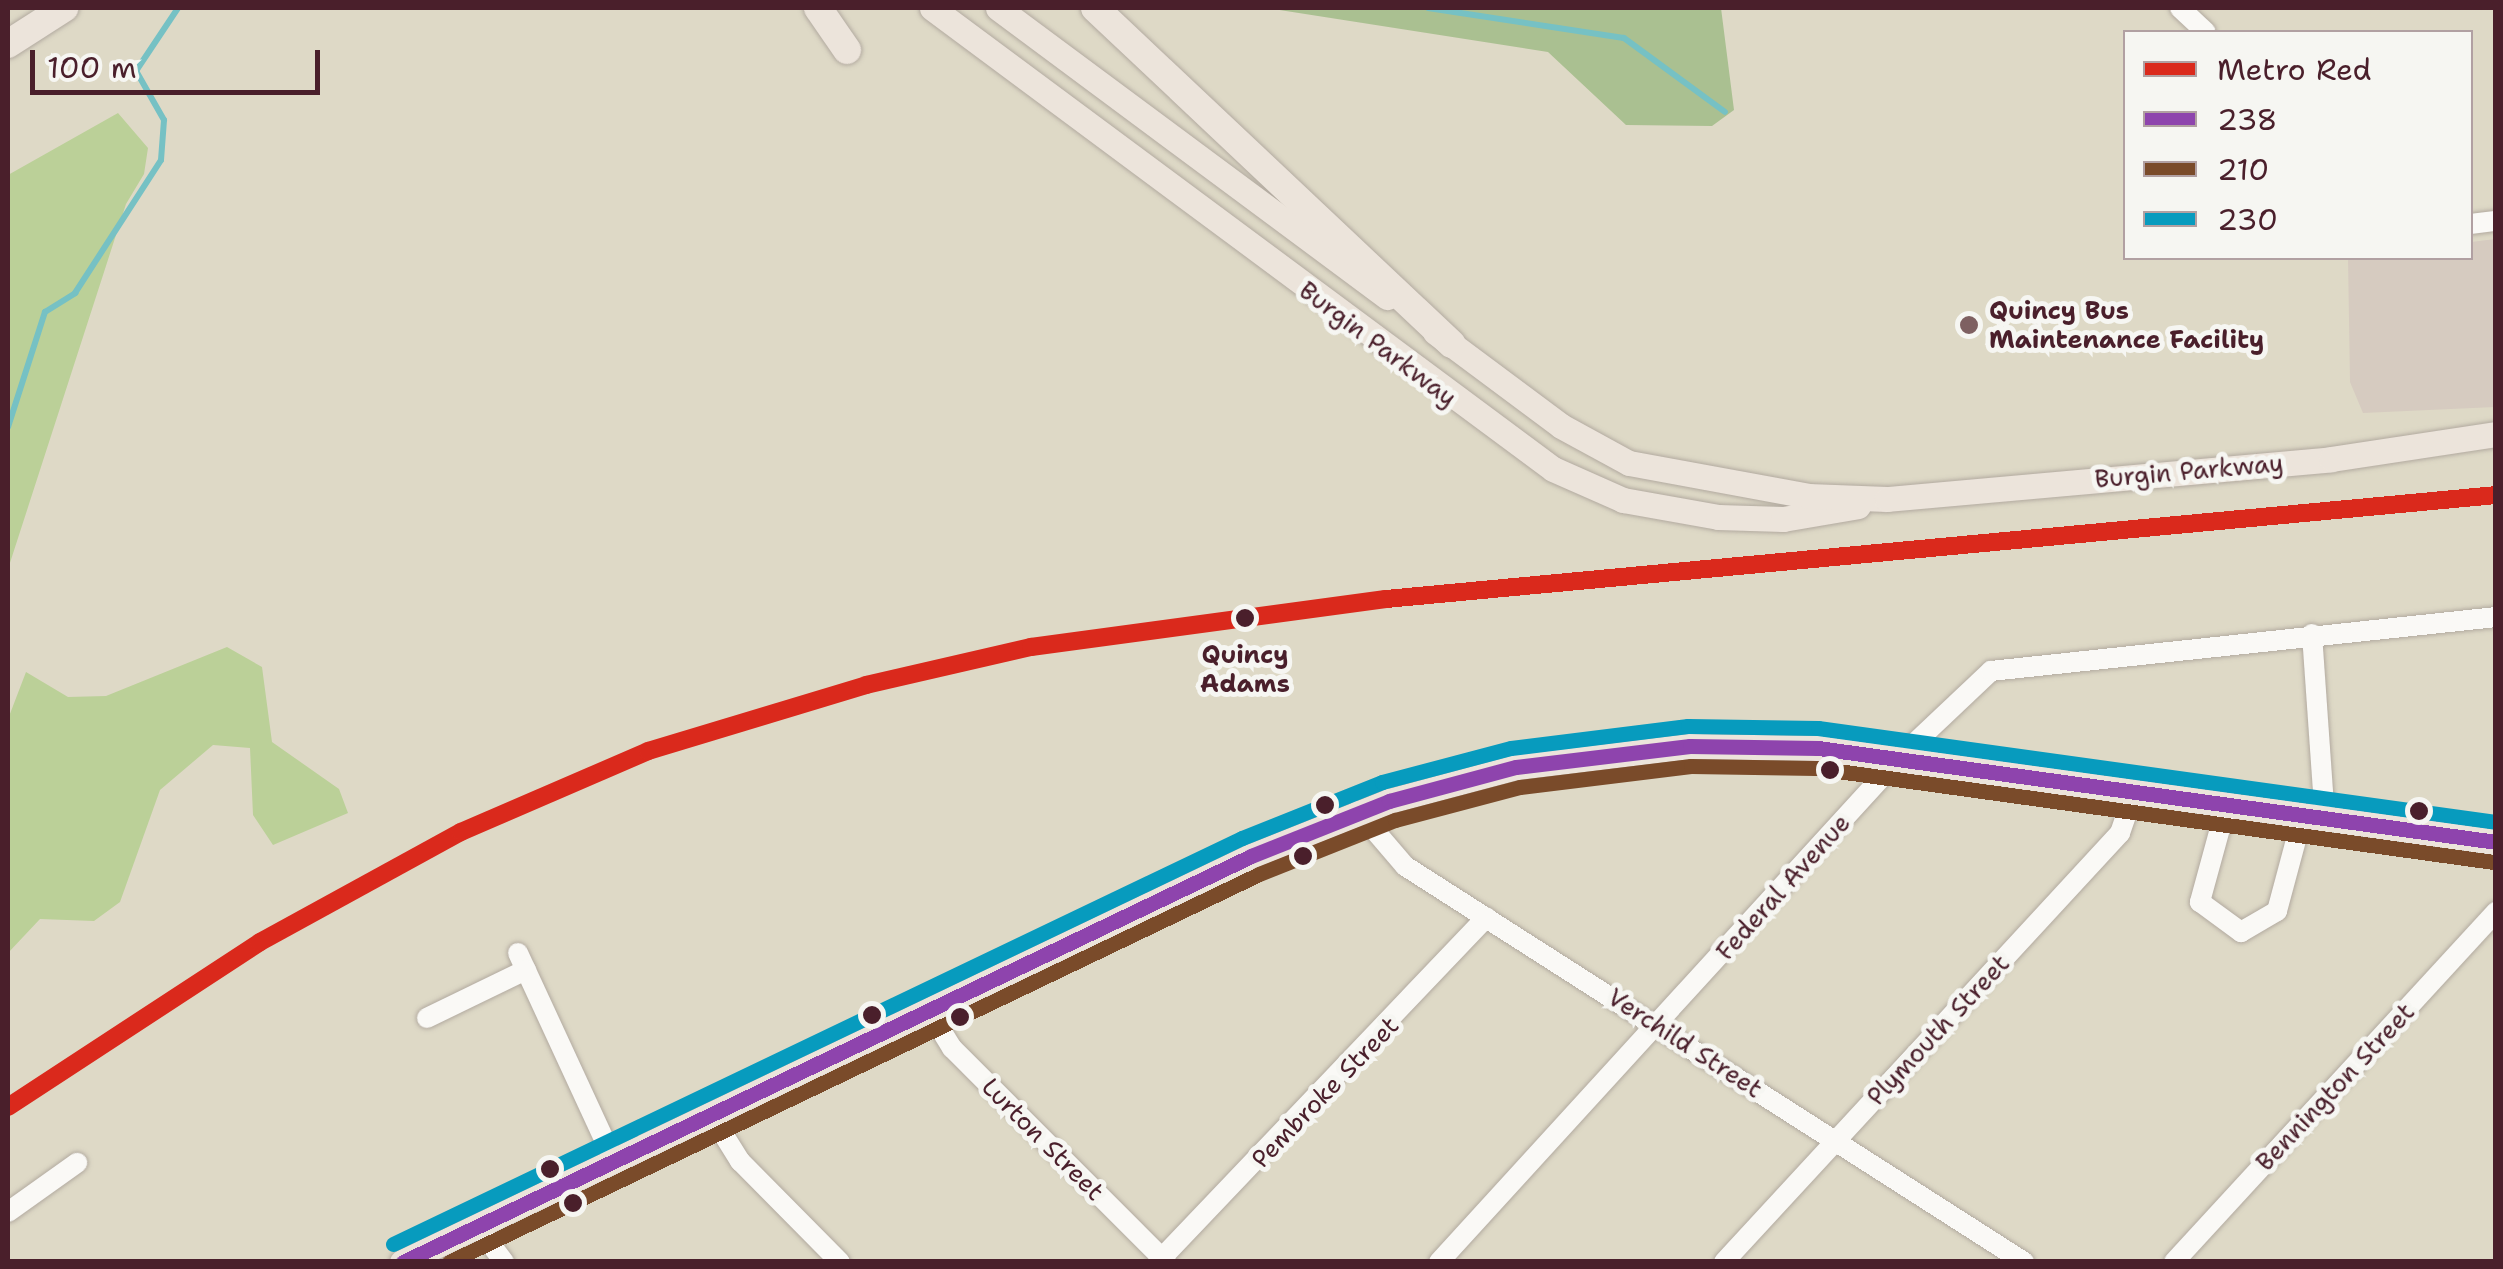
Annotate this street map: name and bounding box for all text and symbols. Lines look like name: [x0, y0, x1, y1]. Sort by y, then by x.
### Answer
scale bar: [35, 30, 325, 92]
legend: [2123, 30, 2473, 260]
text: 100 m: [47, 47, 137, 88]
text: Metro Red: [2217, 49, 2372, 90]
text: 238: [2217, 99, 2278, 140]
text: 210: [2217, 149, 2269, 190]
text: 230: [2217, 199, 2278, 240]
street label: Burgin Parkway: [1293, 275, 1463, 413]
place label: Quincy Bus Maintenance Facility: [1989, 296, 2264, 355]
marker: Quincy Bus Maintenance Facility: [1958, 314, 1980, 336]
street label: Burgin Parkway: [2093, 448, 2285, 494]
marker: Quincy Adams: [1228, 601, 1262, 635]
place label: Quincy Adams: [1200, 640, 1290, 699]
unlabelled marker: [1820, 760, 1840, 780]
unlabelled marker: [1315, 795, 1335, 815]
unlabelled marker: [2409, 801, 2429, 821]
street label: Federal Avenue: [1710, 808, 1856, 966]
unlabelled marker: [1293, 846, 1313, 866]
street label: Plymouth Street: [1861, 949, 2015, 1111]
street label: Verchild Street: [1602, 982, 1768, 1104]
street label: Bennington Street: [2250, 997, 2420, 1177]
unlabelled marker: [862, 1005, 882, 1025]
unlabelled marker: [950, 1007, 970, 1027]
street label: Pembroke Street: [1245, 1010, 1405, 1174]
street label: Lurton Street: [976, 1072, 1110, 1206]
unlabelled marker: [540, 1159, 560, 1179]
unlabelled marker: [563, 1193, 583, 1213]

